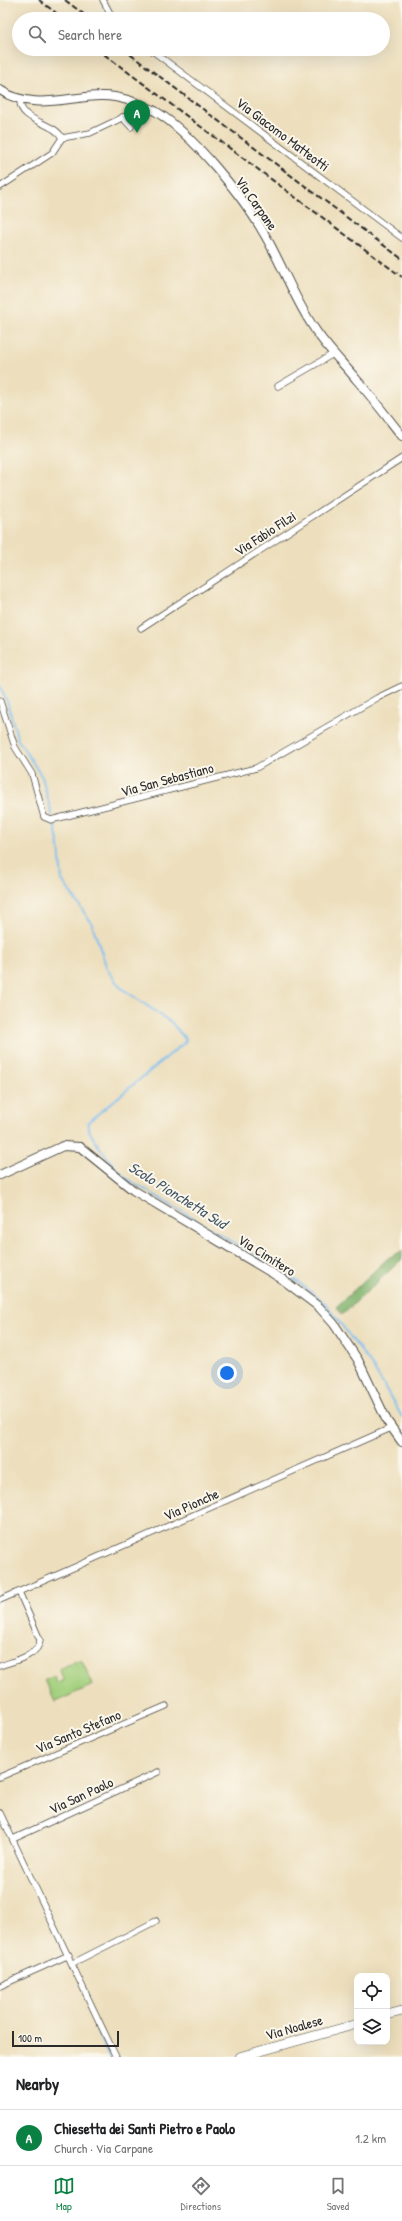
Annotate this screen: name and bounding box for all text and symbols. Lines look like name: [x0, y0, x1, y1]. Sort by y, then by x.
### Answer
search box: [12, 12, 390, 56]
icon: search: [26, 23, 48, 45]
text: Search here: [58, 24, 122, 45]
street label: Via Giacomo Matteotti: [233, 93, 333, 175]
pin: A: [124, 100, 150, 133]
street label: Via Carpane: [231, 172, 283, 235]
street label: Via Fabio Filzi: [231, 506, 299, 560]
street label: Via San Sebastiano: [119, 757, 216, 801]
water label: Scolo Pionchetta Sud: [125, 1156, 233, 1235]
street label: Via Cimitero: [235, 1230, 300, 1280]
your location: [217, 1363, 237, 1383]
street label: Via Pionche: [160, 1483, 222, 1525]
street label: Via Santo Stefano: [32, 1704, 124, 1758]
street label: Via San Paolo: [46, 1772, 116, 1818]
map controls: [354, 1973, 390, 2045]
button: locate: [354, 1973, 390, 2009]
button: layers: [354, 2009, 390, 2045]
street label: Via Noalese: [263, 2010, 325, 2044]
scale bar: [12, 2029, 119, 2048]
text: 100 m: [18, 2031, 42, 2045]
text: Nearby: [16, 2072, 59, 2095]
text: Chiesetta dei Santi Pietro e Paolo: [54, 2118, 235, 2139]
text: A: [26, 2129, 32, 2147]
text: 1.2 km: [355, 2129, 386, 2147]
text: Church · Via Carpane: [54, 2139, 153, 2157]
tab: Map: [53, 2175, 75, 2213]
tab: Directions: [181, 2175, 221, 2213]
tab: Saved: [327, 2175, 349, 2213]

